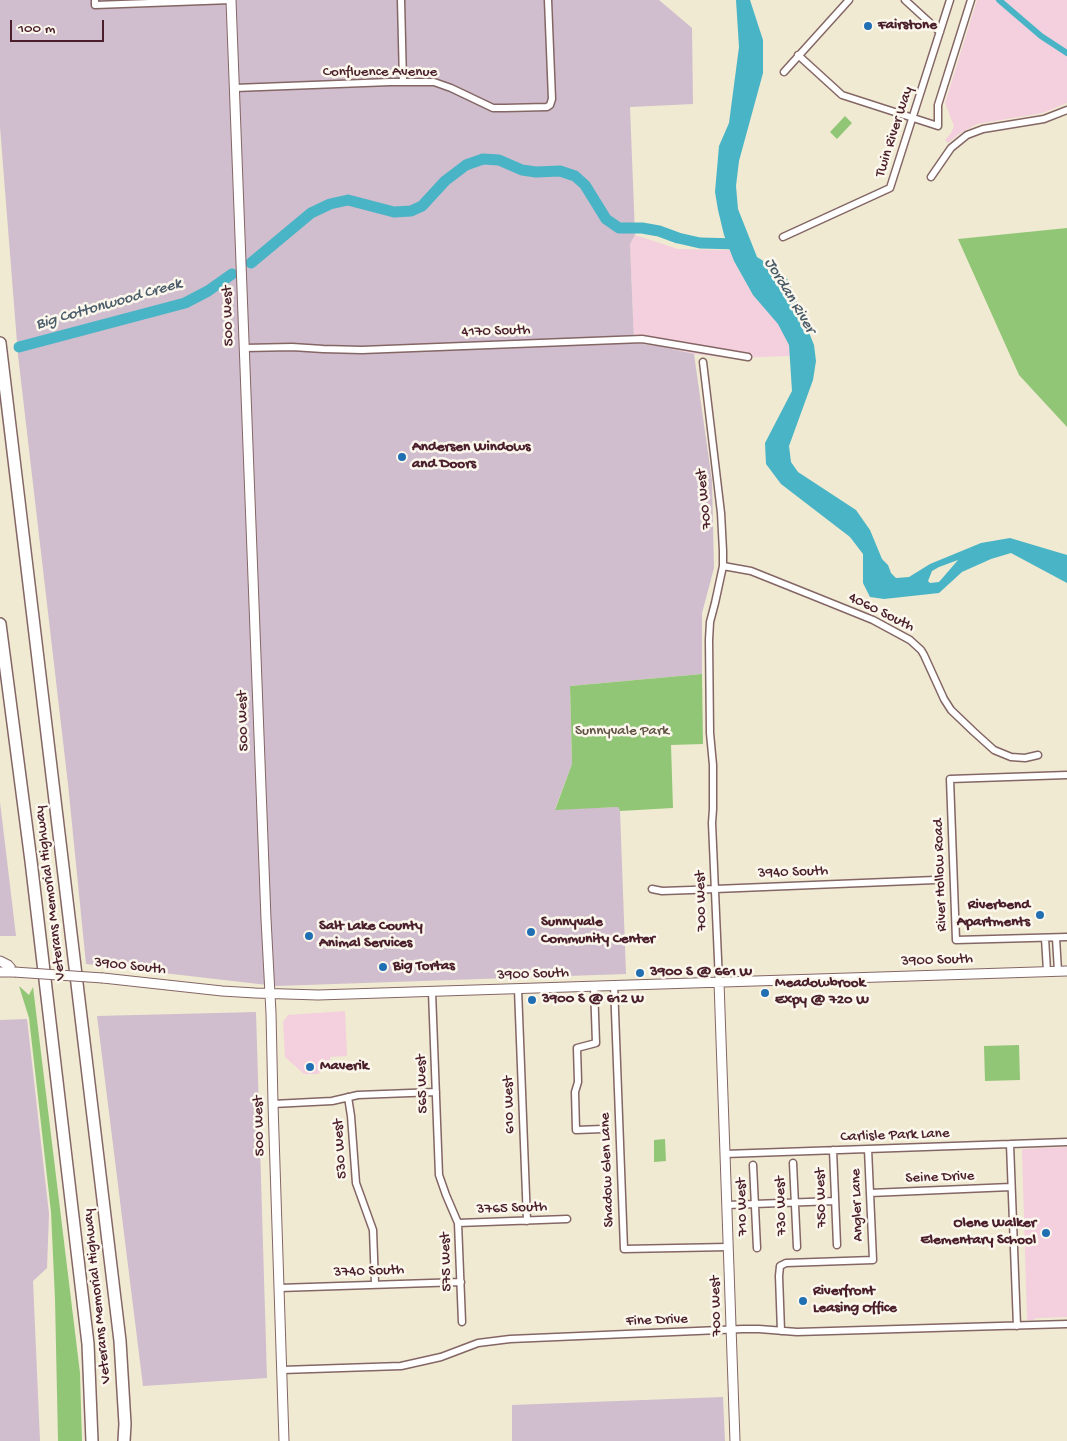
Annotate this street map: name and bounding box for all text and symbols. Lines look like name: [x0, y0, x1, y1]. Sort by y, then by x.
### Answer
scale bar: [12, 10, 106, 42]
place label: Fairstone: [878, 17, 937, 35]
text: 100 m: [18, 20, 55, 38]
marker: Fairstone: [862, 20, 874, 32]
street label: Confluence Avenue: [323, 64, 437, 82]
street label: Twin River Way: [872, 84, 918, 180]
water label: Jordan River: [759, 255, 819, 337]
water label: Big Cottonwood Creek: [34, 275, 184, 335]
street label: 500 West: [219, 285, 239, 347]
street label: 4170 South: [461, 322, 531, 342]
place label: Andersen Windows and Doors: [412, 439, 531, 474]
marker: Andersen Windows and Doors: [396, 451, 408, 463]
street label: 700 West: [693, 468, 717, 530]
street label: 4060 South: [845, 589, 917, 637]
street label: 500 West: [234, 690, 254, 752]
park label: Sunnyvale Park: [575, 723, 669, 741]
street label: Veterans Memorial Highway: [31, 805, 71, 981]
street label: River Hollow Road: [930, 818, 952, 932]
street label: 3940 South: [757, 863, 829, 883]
street label: 700 West: [692, 870, 712, 932]
place label: Riverbend Apartments: [957, 897, 1030, 932]
marker: Riverbend Apartments: [1034, 909, 1046, 921]
place label: Sunnyvale Community Center: [541, 914, 655, 949]
place label: Salt Lake County Animal Services: [319, 918, 423, 953]
marker: Sunnyvale Community Center: [525, 926, 537, 938]
marker: Salt Lake County Animal Services: [303, 930, 315, 942]
street label: 3900 South: [901, 951, 973, 971]
street label: 3900 South: [93, 954, 167, 980]
place label: Big Tortas: [393, 958, 455, 976]
marker: Big Tortas: [377, 961, 389, 973]
place label: 3900 S @ 661 W: [650, 964, 752, 982]
street label: 3900 South: [497, 965, 569, 985]
marker: 3900 S @ 661 W: [634, 967, 646, 979]
place label: Meadowbrook Expy @ 720 W: [775, 975, 869, 1010]
marker: Meadowbrook Expy @ 720 W: [759, 987, 771, 999]
place label: 3900 S @ 612 W: [542, 991, 644, 1009]
marker: 3900 S @ 612 W: [526, 994, 538, 1006]
street label: 565 West: [413, 1054, 433, 1114]
place label: Maverik: [320, 1058, 368, 1076]
marker: Maverik: [304, 1061, 316, 1073]
street label: 610 West: [500, 1076, 520, 1134]
street label: 500 West: [250, 1095, 270, 1157]
street label: Shadow Glen Lane: [597, 1112, 619, 1228]
street label: 530 West: [330, 1119, 352, 1179]
street label: Carlisle Park Lane: [840, 1125, 950, 1147]
street label: 750 West: [812, 1168, 832, 1228]
street label: Angler Lane: [848, 1168, 868, 1242]
street label: Seine Drive: [905, 1168, 975, 1188]
street label: 730 West: [772, 1176, 792, 1236]
street label: 710 West: [733, 1178, 753, 1236]
street label: 3765 South: [476, 1199, 548, 1219]
street label: Veterans Memorial Highway: [80, 1208, 116, 1384]
place label: Olene Walker Elementary School: [920, 1215, 1036, 1250]
marker: Olene Walker Elementary School: [1040, 1227, 1052, 1239]
street label: 575 West: [437, 1232, 457, 1292]
street label: 3740 South: [333, 1262, 405, 1282]
street label: 700 West: [707, 1275, 727, 1337]
place label: Riverfront Leasing Office: [813, 1283, 897, 1318]
marker: Riverfront Leasing Office: [797, 1295, 809, 1307]
street label: Fine Drive: [626, 1311, 688, 1331]

